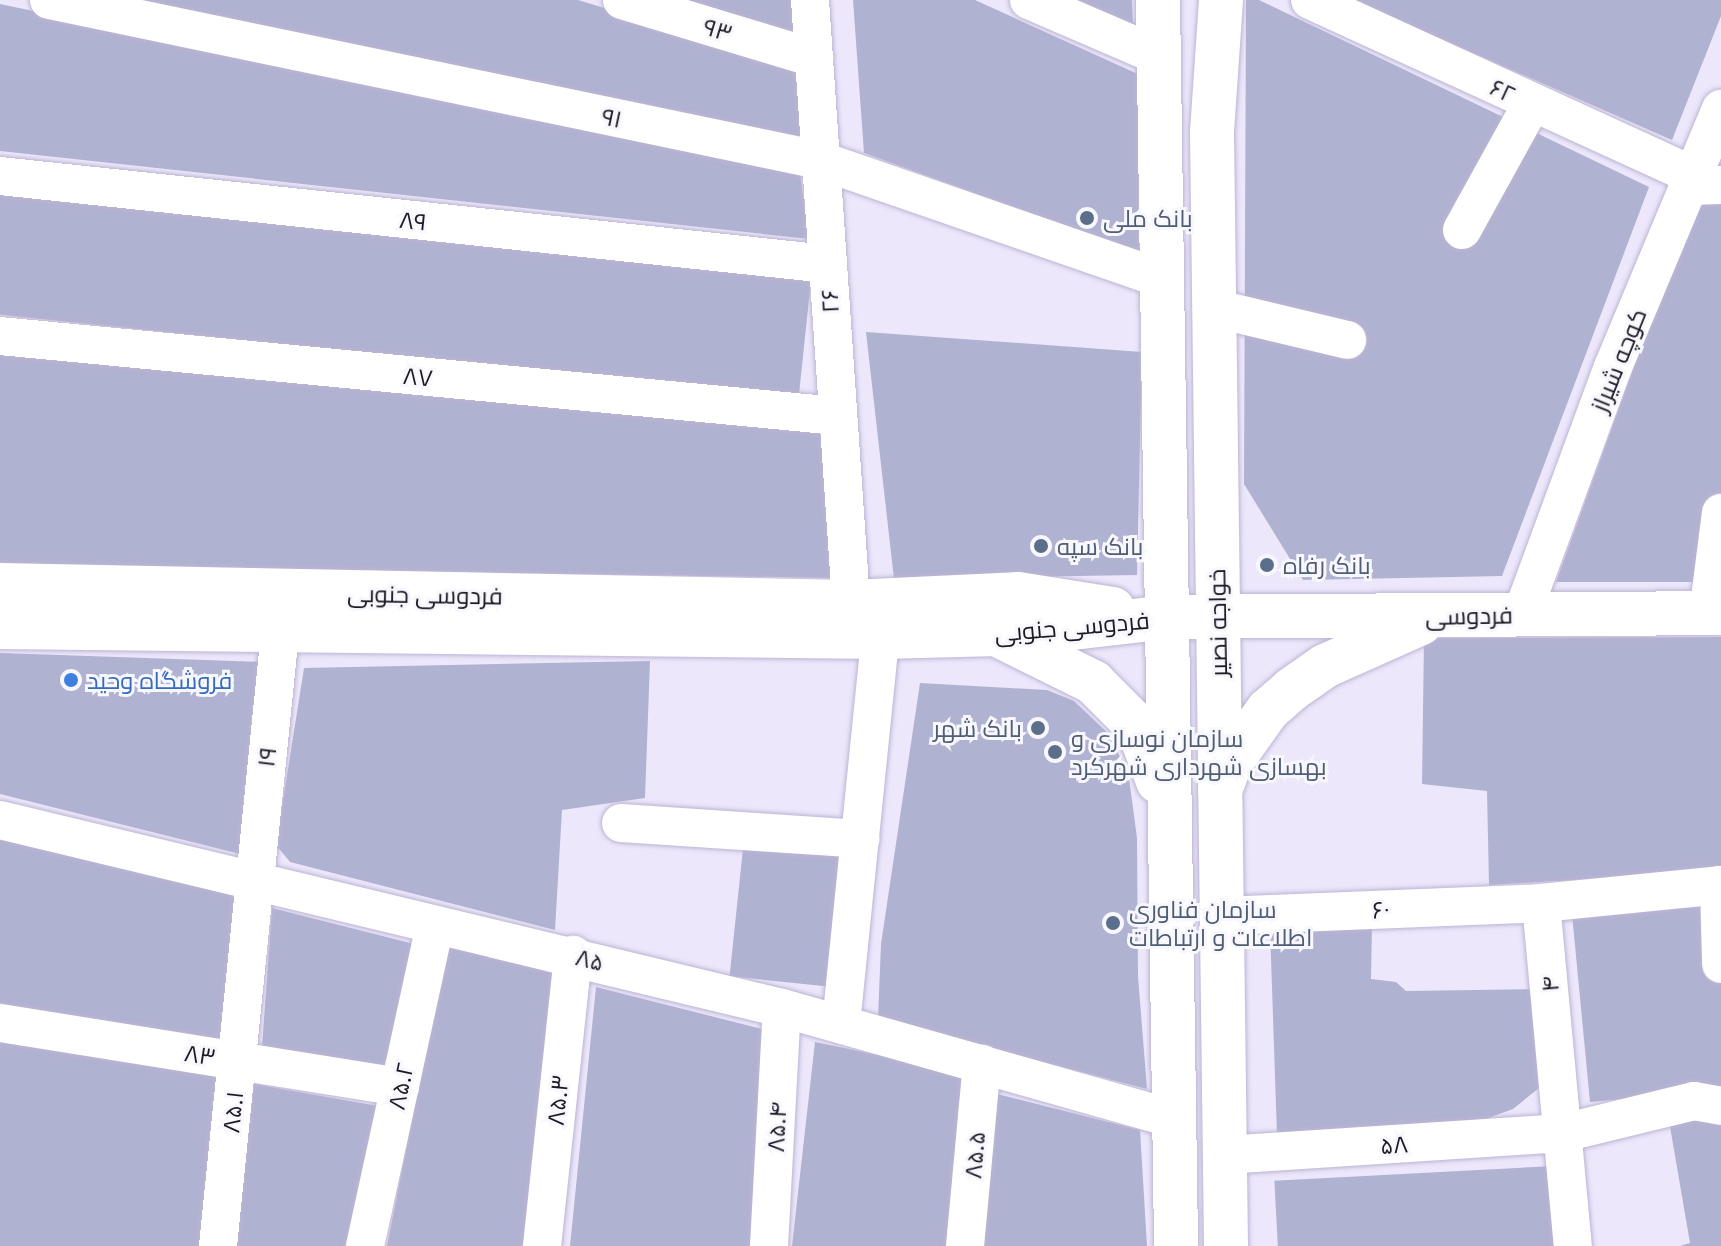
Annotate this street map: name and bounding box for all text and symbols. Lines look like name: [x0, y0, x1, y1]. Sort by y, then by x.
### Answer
street label: ۹۳: [700, 11, 736, 47]
street label: ۶۲: [1486, 72, 1520, 108]
street label: ۹۱: [599, 101, 625, 133]
street label: ۸۹: [398, 204, 428, 236]
place label: بانک ملی: [1103, 204, 1193, 232]
marker: بانک ملی: [1078, 209, 1096, 227]
street label: ۲۶: [814, 288, 844, 314]
street label: کوچه شیراز: [1584, 304, 1652, 416]
street label: ۸۷: [402, 360, 434, 392]
place label: بانک سپه: [1057, 532, 1144, 560]
marker: بانک سپه: [1032, 537, 1050, 555]
place label: بانک رفاه: [1283, 551, 1371, 579]
marker: بانک رفاه: [1258, 556, 1276, 574]
street label: خواجه نصیر: [1202, 569, 1232, 677]
street label: فردوسی جنوبی: [347, 578, 503, 610]
street label: فردوسی: [1425, 600, 1513, 630]
street label: فردوسی جنوبی: [993, 605, 1151, 647]
place label: فروشگاه وحید: [87, 666, 232, 694]
marker: فروشگاه وحید: [62, 671, 80, 689]
place label: بانک شهر: [933, 714, 1022, 742]
marker: بانک شهر: [1029, 719, 1047, 737]
place label: سازمان نوسازی و بهسازی شهرداری شهرکرد: [1071, 724, 1327, 780]
marker: سازمان نوسازی و بهسازی شهرداری شهرکرد: [1046, 743, 1064, 761]
street label: ۱۹: [250, 745, 282, 769]
street label: ۶۰: [1372, 894, 1390, 924]
place label: سازمان فناوری اطلاعات و ارتباطات: [1129, 895, 1312, 951]
marker: سازمان فناوری اطلاعات و ارتباطات: [1104, 914, 1122, 932]
street label: ۸۵: [573, 942, 607, 976]
street label: ۴: [1534, 975, 1564, 993]
street label: ۸۳: [182, 1037, 218, 1071]
street label: ۸۵.۲: [381, 1060, 419, 1112]
street label: ۸۵.۳: [540, 1073, 574, 1127]
street label: ۸۵.۱: [215, 1090, 249, 1134]
street label: ۸۵.۴: [760, 1101, 792, 1153]
street label: ۵۸: [1379, 1129, 1409, 1159]
street label: ۸۵.۵: [958, 1130, 990, 1180]

